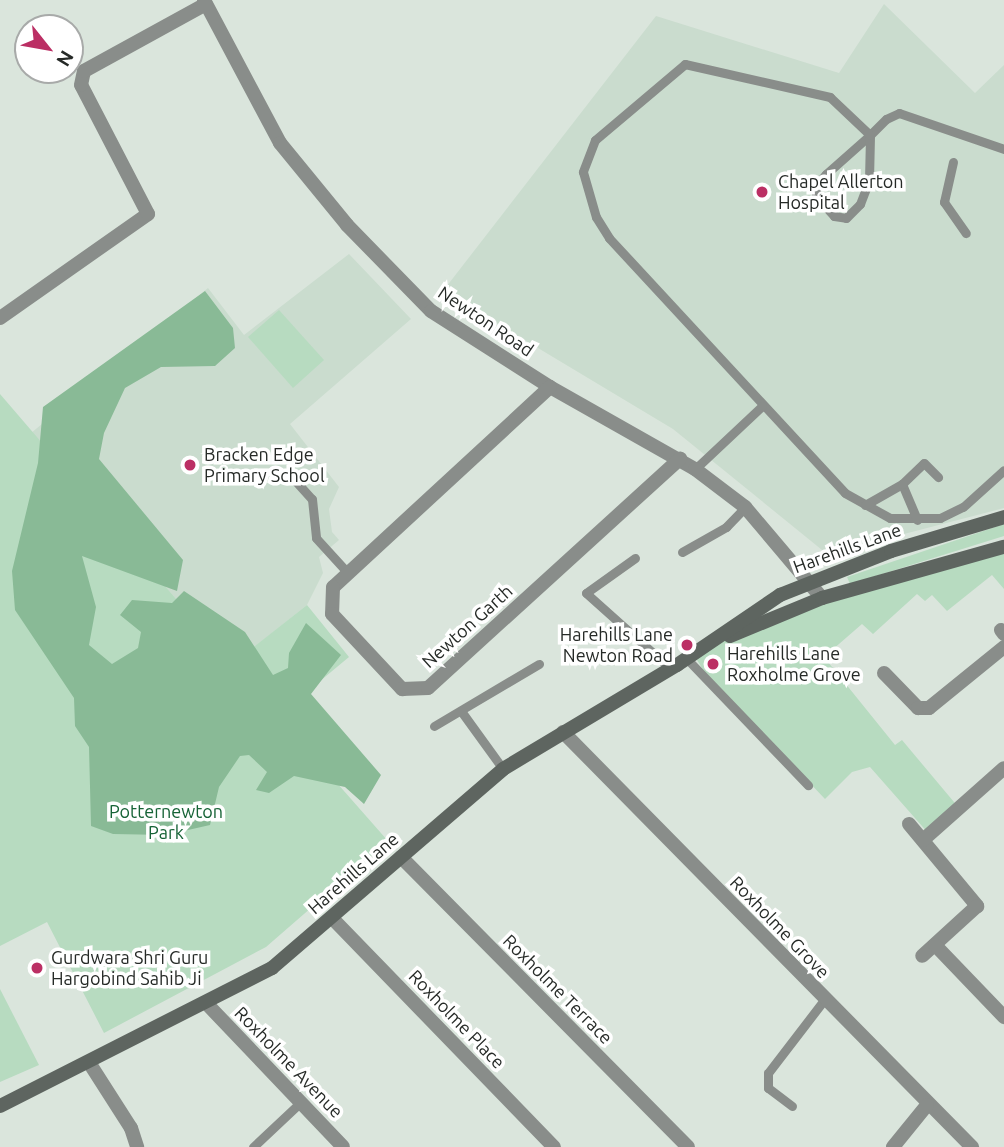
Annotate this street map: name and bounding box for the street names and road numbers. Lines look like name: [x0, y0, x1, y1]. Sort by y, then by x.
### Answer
street label: Newton Road: [434, 281, 538, 361]
street label: Harehills Lane: [790, 518, 904, 578]
street label: Newton Garth: [417, 580, 517, 672]
street label: Harehills Lane: [303, 828, 403, 918]
street label: Roxholme Grove: [726, 871, 834, 983]
street label: Roxholme Terrace: [499, 930, 617, 1048]
street label: Roxholme Place: [405, 965, 509, 1073]
street label: Roxholme Avenue: [230, 1002, 348, 1122]

